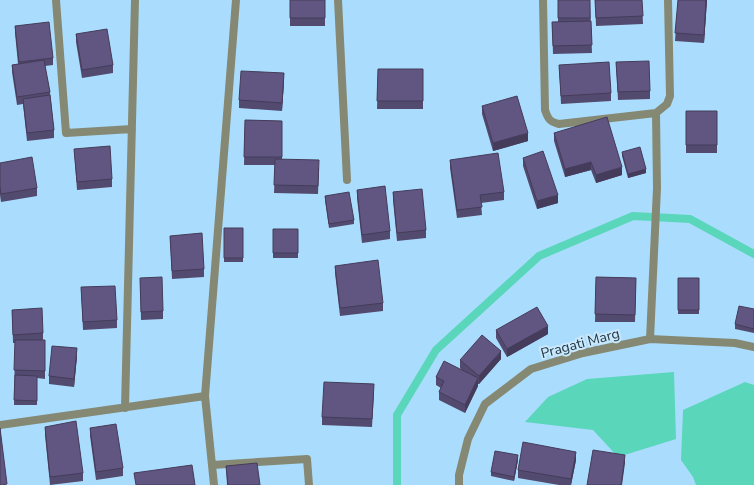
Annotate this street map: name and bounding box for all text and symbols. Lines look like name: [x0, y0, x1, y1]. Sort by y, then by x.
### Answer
street label: Pragati Marg: [539, 324, 622, 363]

